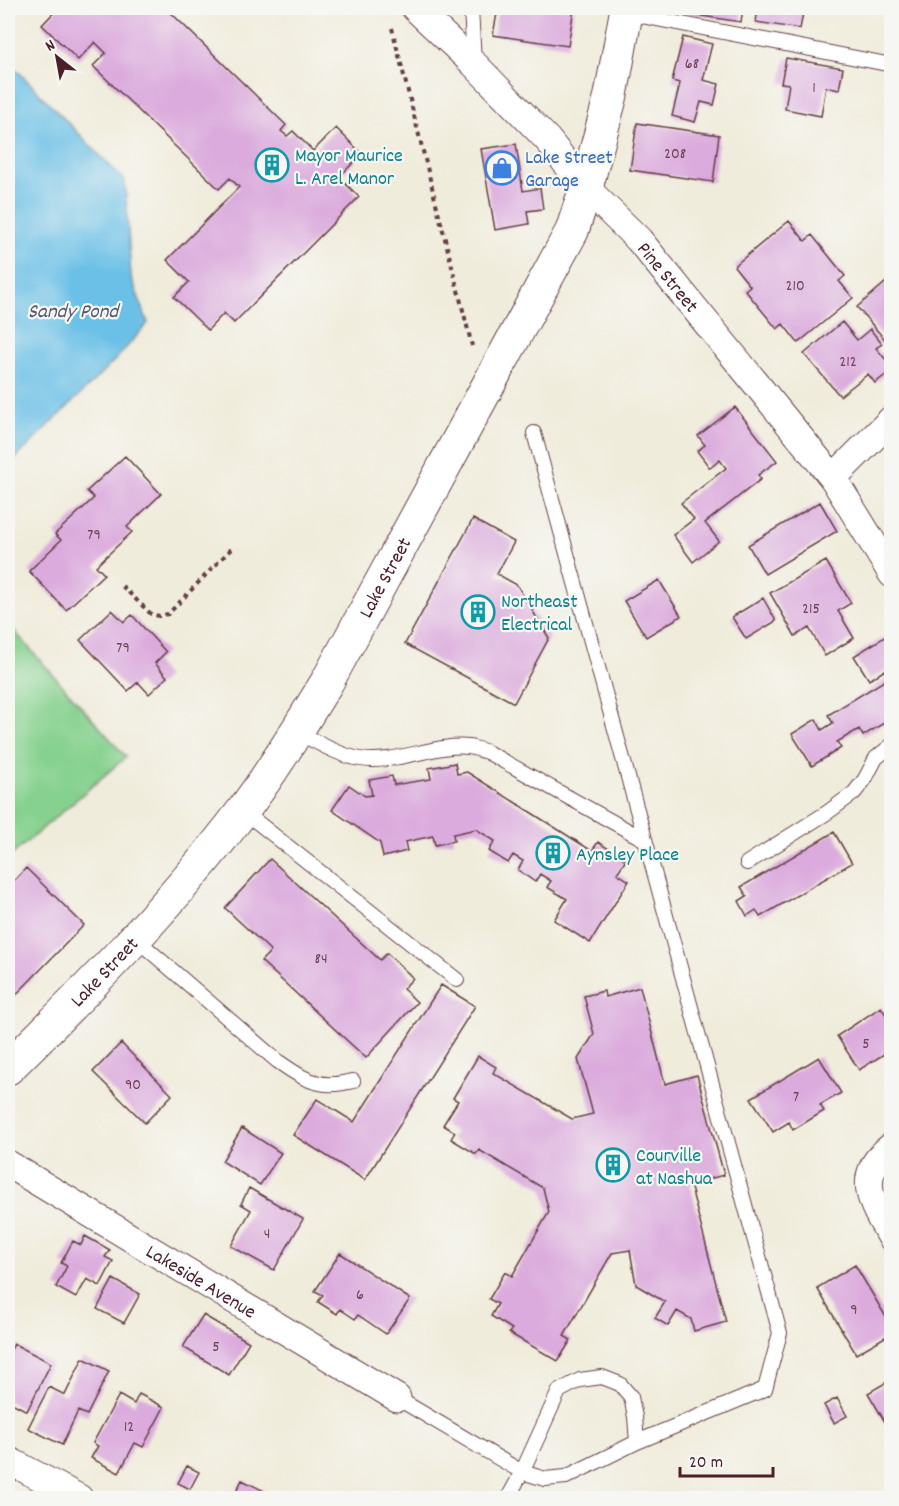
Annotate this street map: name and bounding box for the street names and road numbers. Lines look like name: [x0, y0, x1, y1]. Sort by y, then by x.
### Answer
street label: Pine Street: [629, 237, 704, 320]
street label: Lake Street: [353, 533, 420, 624]
street label: Lake Street: [65, 932, 146, 1015]
street label: Lakeside Avenue: [140, 1239, 261, 1327]

